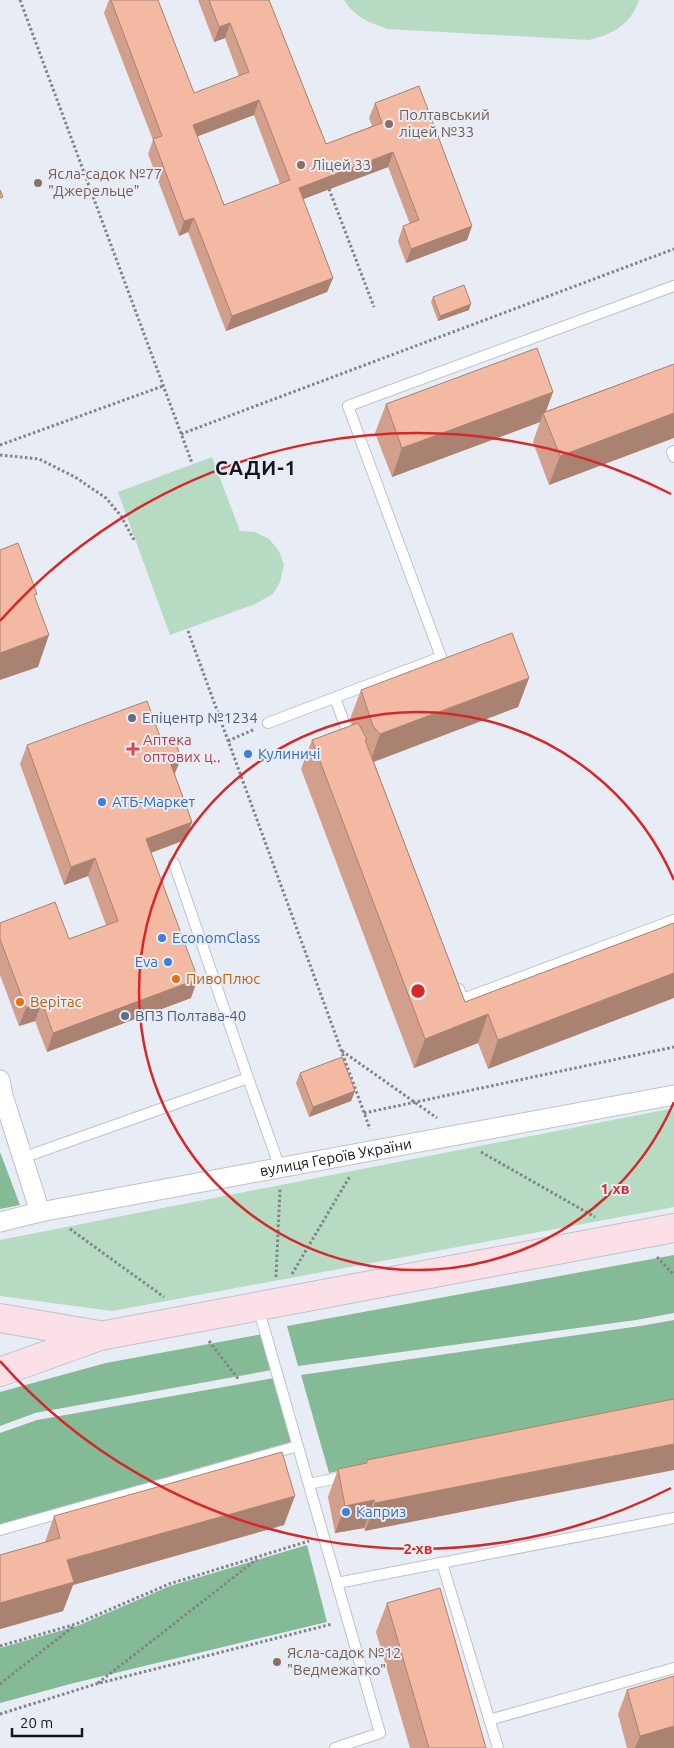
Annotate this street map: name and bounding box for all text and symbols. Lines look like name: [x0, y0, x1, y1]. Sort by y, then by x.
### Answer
place label: Полтавський ліцей №33: [399, 106, 490, 140]
marker: Полтавський ліцей №33: [383, 118, 395, 130]
place label: Ліцей 33: [311, 156, 371, 173]
marker: Ліцей 33: [295, 159, 307, 171]
place label: Ясла-садок №77 "Джерельце": [48, 165, 162, 199]
marker: Ясла-садок №77 "Джерельце": [32, 177, 44, 189]
district label: САДИ-1: [215, 456, 297, 479]
place label: Епіцентр №1234: [142, 709, 258, 726]
marker: Епіцентр №1234: [126, 712, 138, 724]
place label: Аптека оптових ц‥: [143, 731, 221, 765]
marker: Аптека оптових ц‥: [127, 743, 139, 755]
place label: Кулиничі: [258, 745, 320, 762]
marker: Кулиничі: [242, 748, 254, 760]
place label: АТБ-Маркет: [112, 793, 195, 810]
marker: АТБ-Маркет: [96, 796, 108, 808]
place label: EconomClass: [172, 929, 260, 946]
marker: EconomClass: [156, 932, 168, 944]
place label: Eva: [135, 953, 158, 970]
marker: Eva: [162, 956, 174, 968]
place label: ПивоПлюс: [186, 970, 260, 987]
marker: ПивоПлюс: [170, 973, 182, 985]
centre of rings: [409, 982, 427, 1000]
place label: Верітас: [30, 993, 82, 1010]
marker: Верітас: [14, 996, 26, 1008]
place label: ВПЗ Полтава-40: [135, 1007, 246, 1024]
marker: ВПЗ Полтава-40: [119, 1010, 131, 1022]
street label: вулиця Героїв України: [258, 1135, 413, 1179]
text: 1 хв: [601, 1180, 630, 1197]
place label: Каприз: [356, 1503, 406, 1520]
marker: Каприз: [340, 1506, 352, 1518]
text: 2 хв: [404, 1540, 433, 1557]
place label: Ясла-садок №12 "Ведмежатко": [287, 1644, 401, 1678]
marker: Ясла-садок №12 "Ведмежатко": [271, 1656, 283, 1668]
scale bar: [12, 1706, 82, 1738]
text: 20 m: [20, 1714, 53, 1731]

